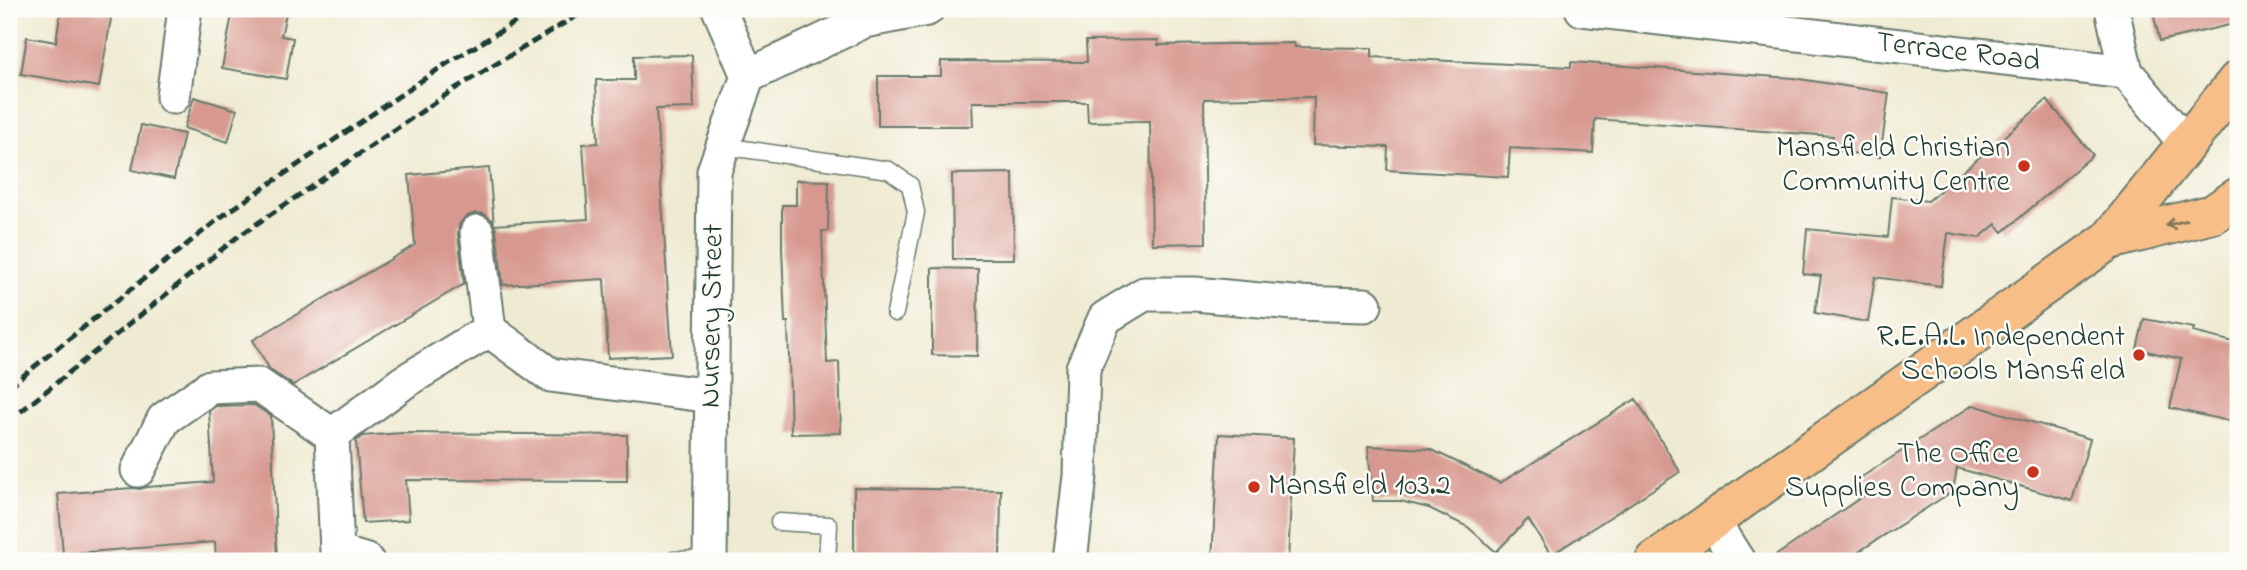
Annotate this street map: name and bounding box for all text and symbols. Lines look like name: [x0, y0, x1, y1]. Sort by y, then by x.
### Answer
street label: Terrace Road: [1873, 21, 2043, 85]
place label: Mansfield Christian Community Centre: [1776, 127, 2011, 205]
marker: Mansfield Christian Community Centre: [2016, 158, 2032, 174]
one-way arrow: [2165, 217, 2188, 230]
street label: Nursery Street: [689, 223, 737, 409]
place label: R.E.A.L. Independent Schools Mansfield: [1877, 316, 2125, 394]
marker: R.E.A.L. Independent Schools Mansfield: [2131, 347, 2147, 363]
place label: The Office Supplies Company: [1785, 433, 2020, 511]
marker: The Office Supplies Company: [2025, 464, 2041, 480]
place label: Mansfield 103.2: [1268, 465, 1451, 509]
marker: Mansfield 103.2: [1246, 479, 1262, 495]

